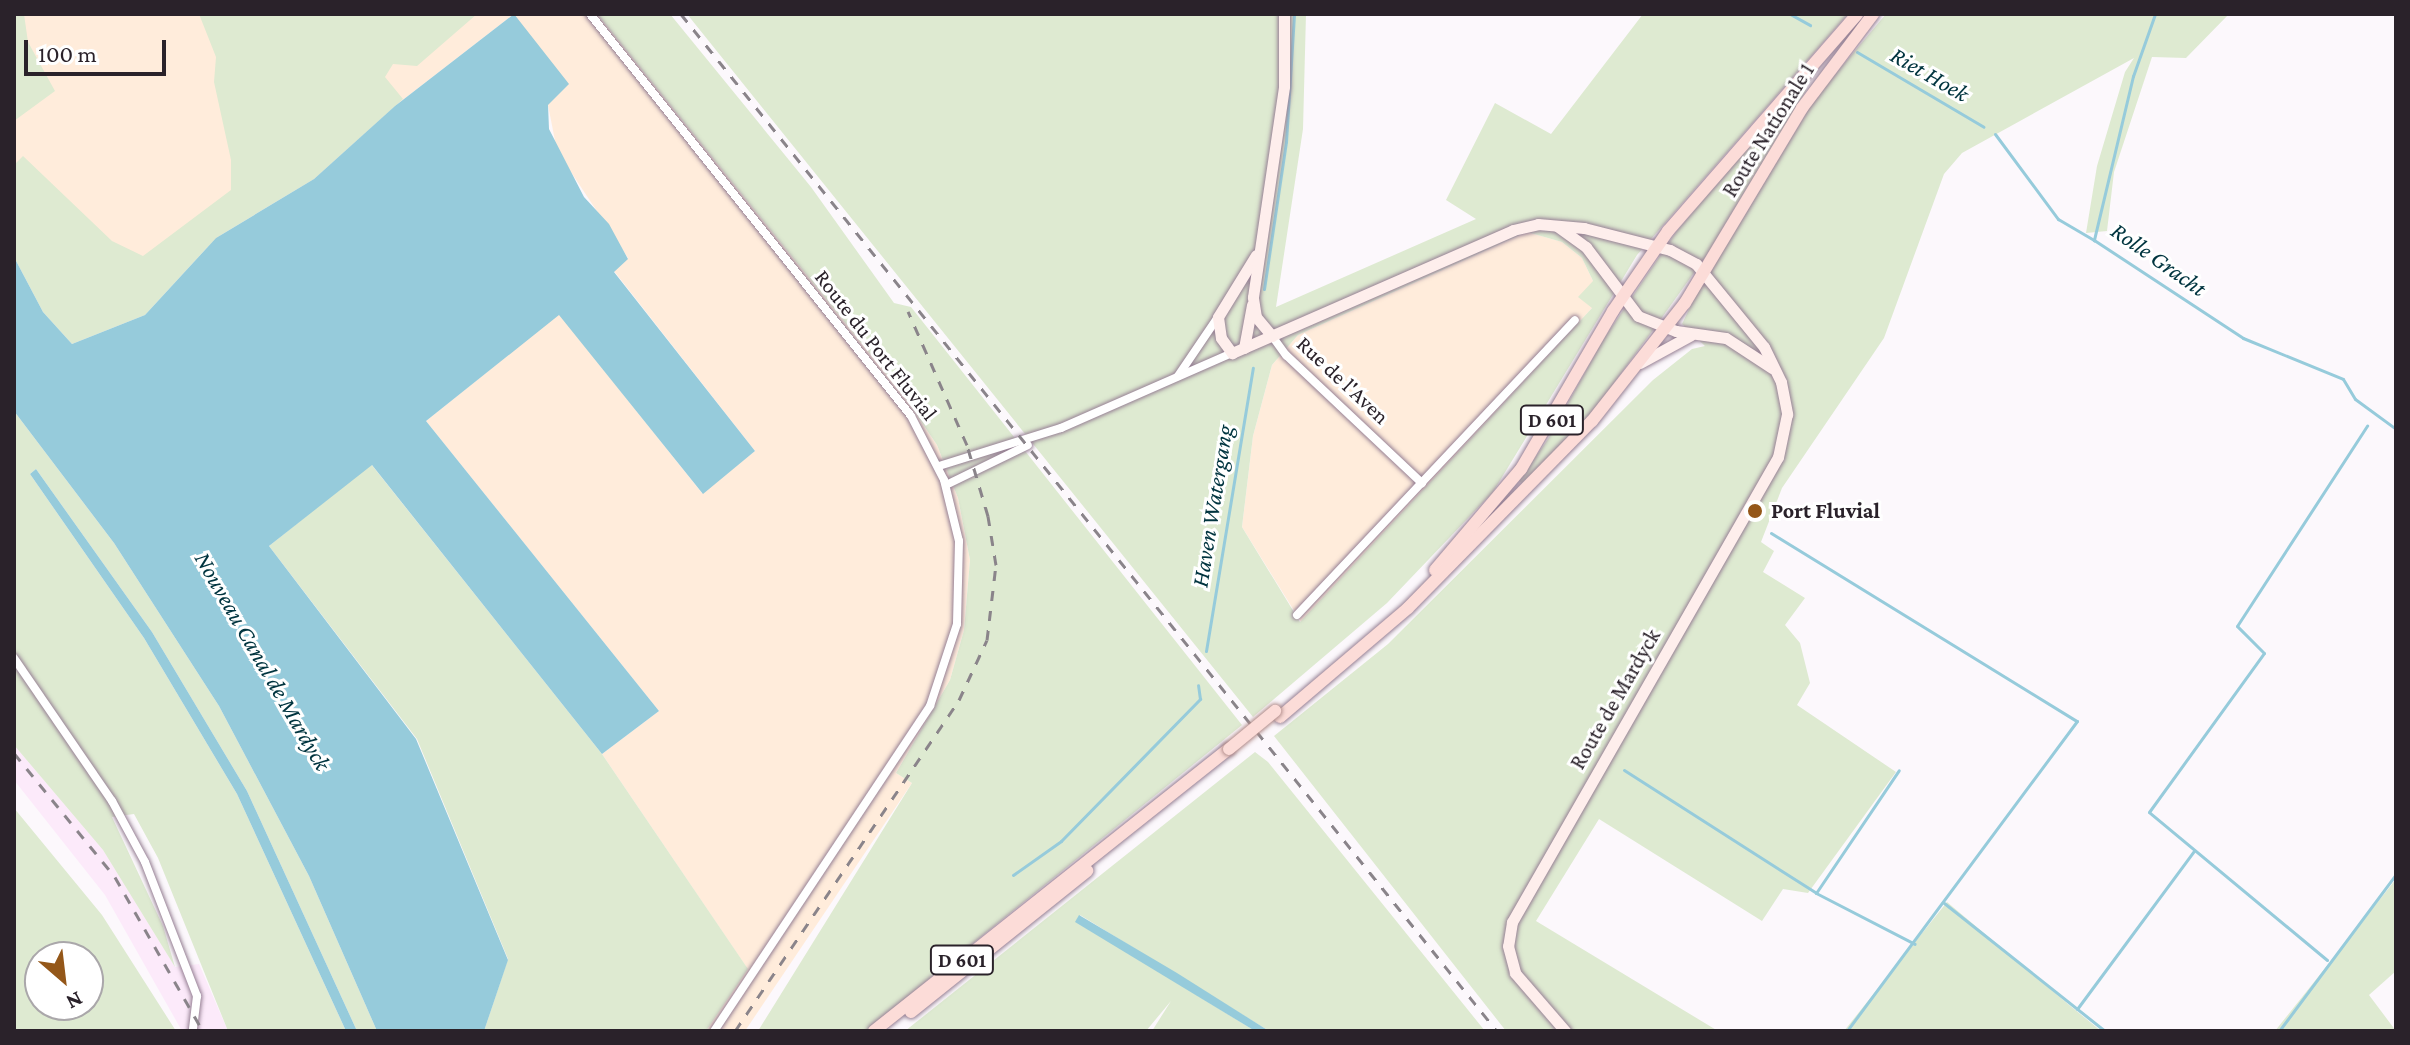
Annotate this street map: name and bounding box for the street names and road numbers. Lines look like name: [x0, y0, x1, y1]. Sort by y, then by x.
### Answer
street label: Route Nationale 1: [1716, 58, 1820, 202]
street label: Route du Port Fluvial: [809, 264, 943, 426]
street label: Rue de l'Aven: [1291, 330, 1395, 430]
road number: D 601: [1518, 404, 1586, 436]
street label: Route de Mardyck: [1564, 624, 1666, 774]
road number: D 601: [928, 944, 996, 976]

